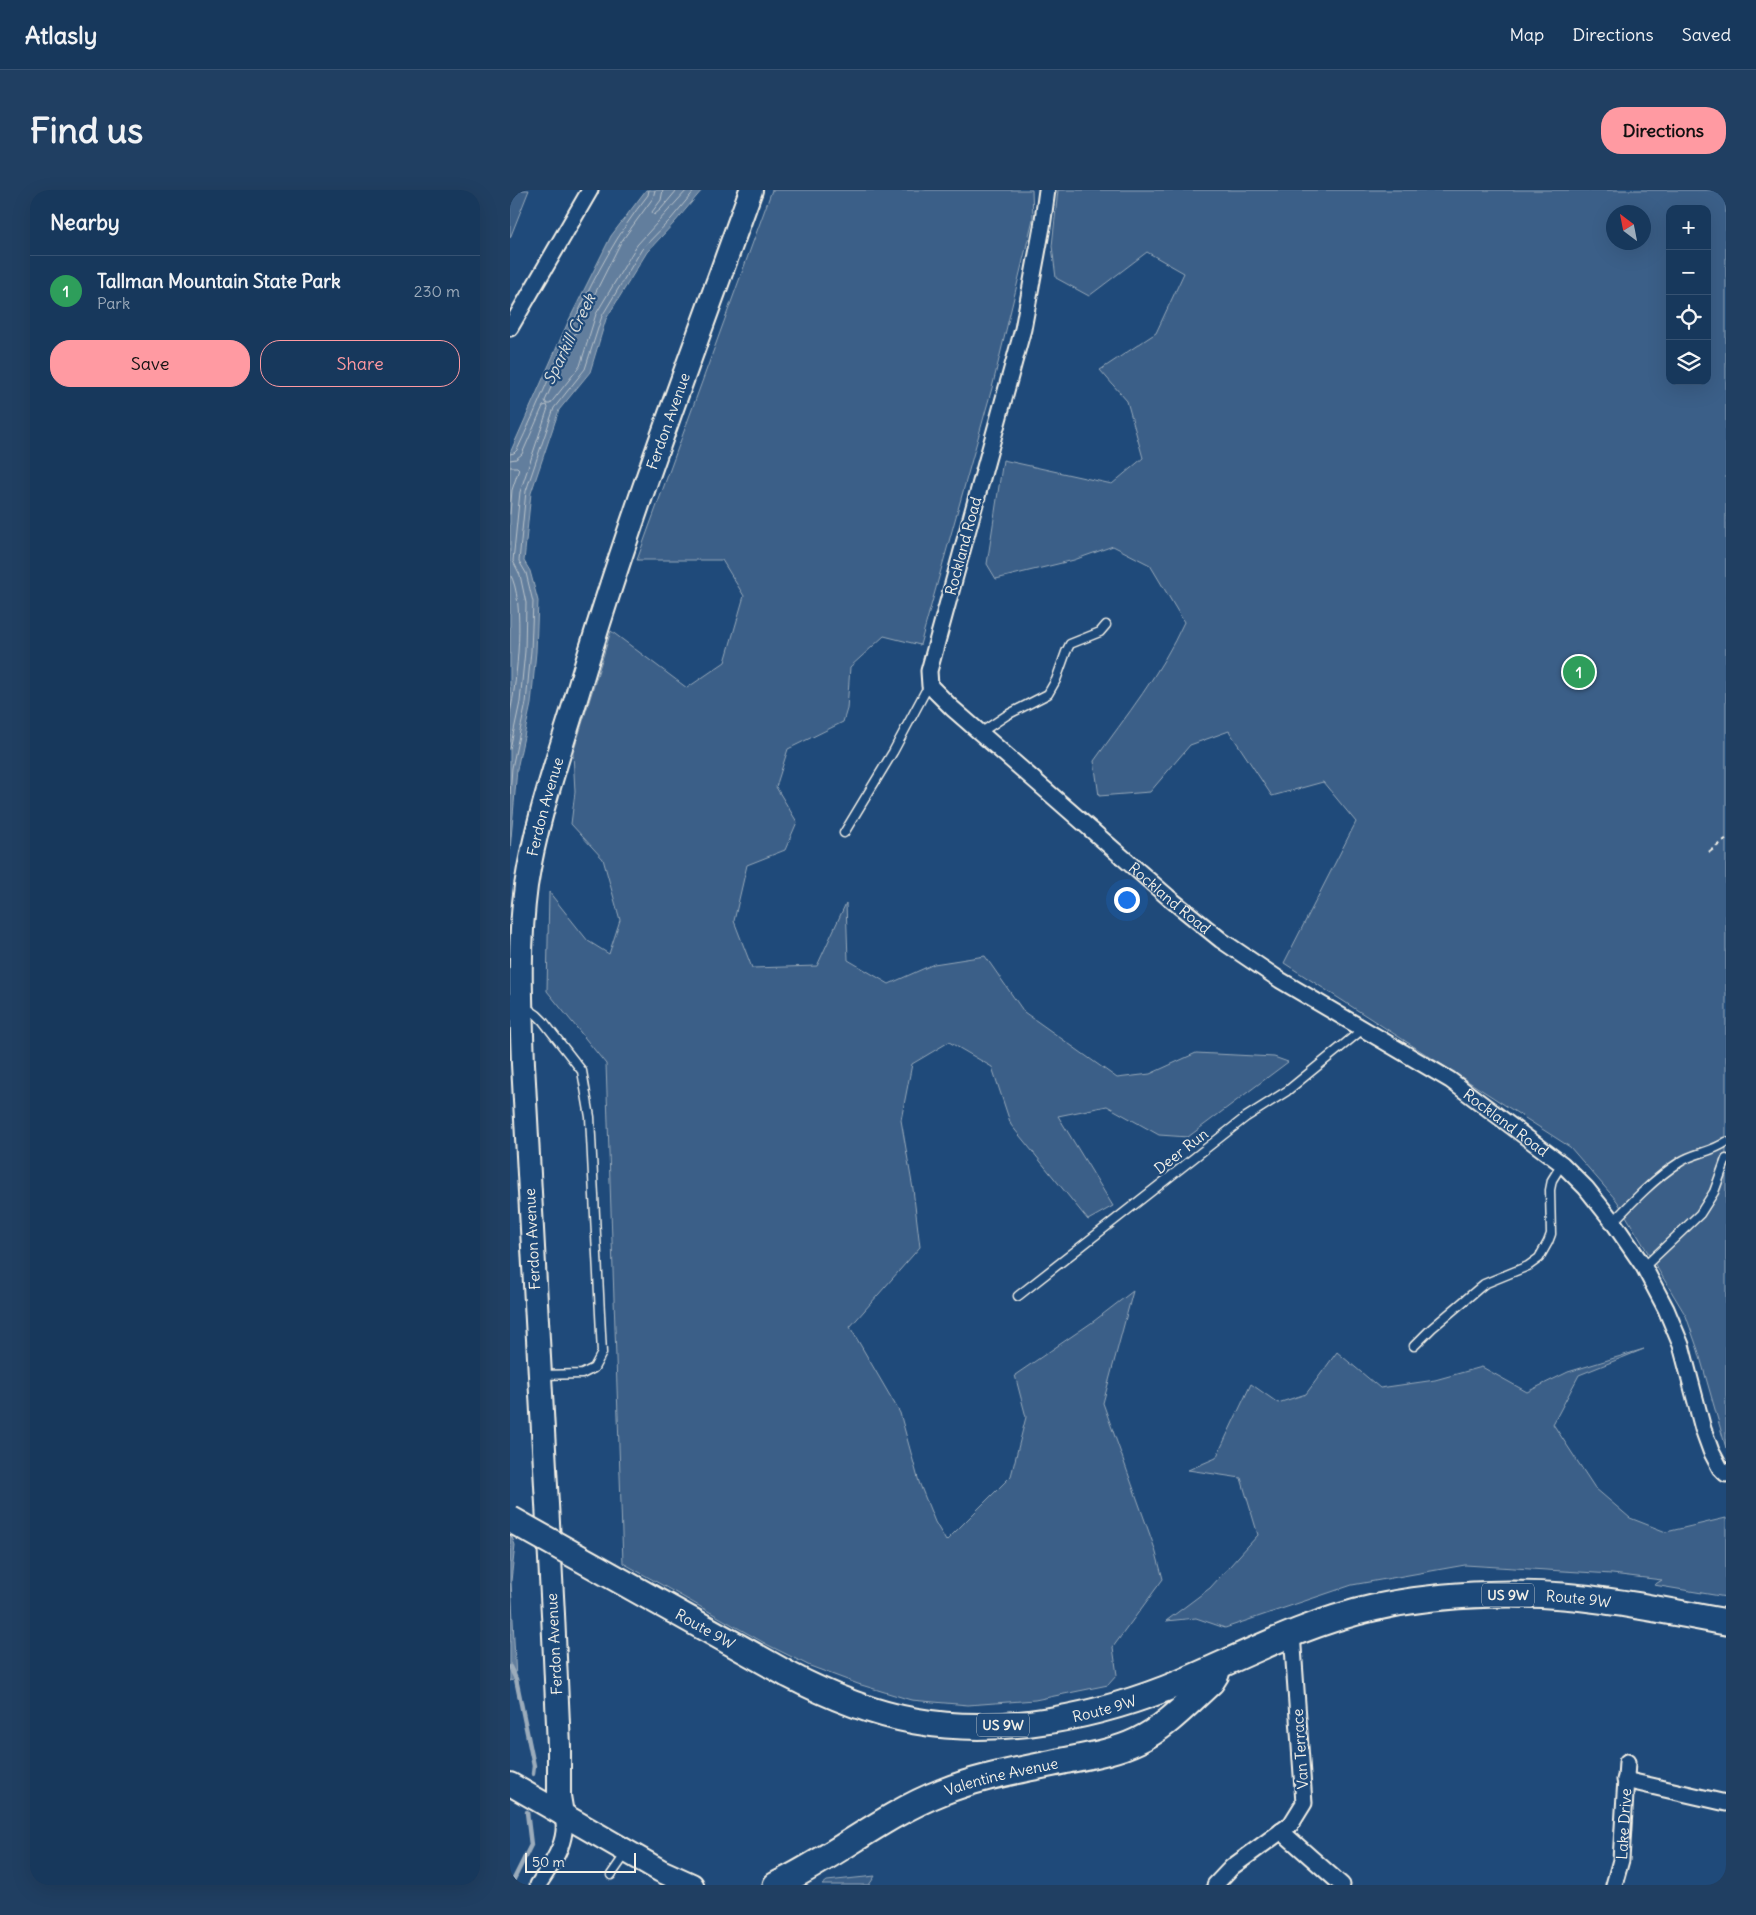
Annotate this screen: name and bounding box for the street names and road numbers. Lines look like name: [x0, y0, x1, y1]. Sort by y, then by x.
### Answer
street label: Ferdon Avenue: [642, 370, 694, 472]
street label: Rockland Road: [941, 494, 985, 597]
street label: Ferdon Avenue: [522, 755, 567, 858]
street label: Rockland Road: [1125, 858, 1215, 938]
street label: Rockland Road: [1460, 1084, 1553, 1160]
street label: Deer Run: [1150, 1124, 1212, 1178]
street label: Ferdon Avenue: [520, 1188, 544, 1290]
road number: US 9W: [1482, 1584, 1534, 1606]
street label: Route 9W: [1545, 1586, 1613, 1611]
street label: Ferdon Avenue: [542, 1593, 566, 1695]
street label: Route 9W: [672, 1604, 739, 1653]
street label: Route 9W: [1070, 1690, 1139, 1726]
street label: Van Terrace: [1288, 1708, 1312, 1790]
road number: US 9W: [977, 1714, 1029, 1736]
street label: Valentine Avenue: [942, 1753, 1060, 1800]
street label: Lake Drive: [1612, 1788, 1635, 1860]

